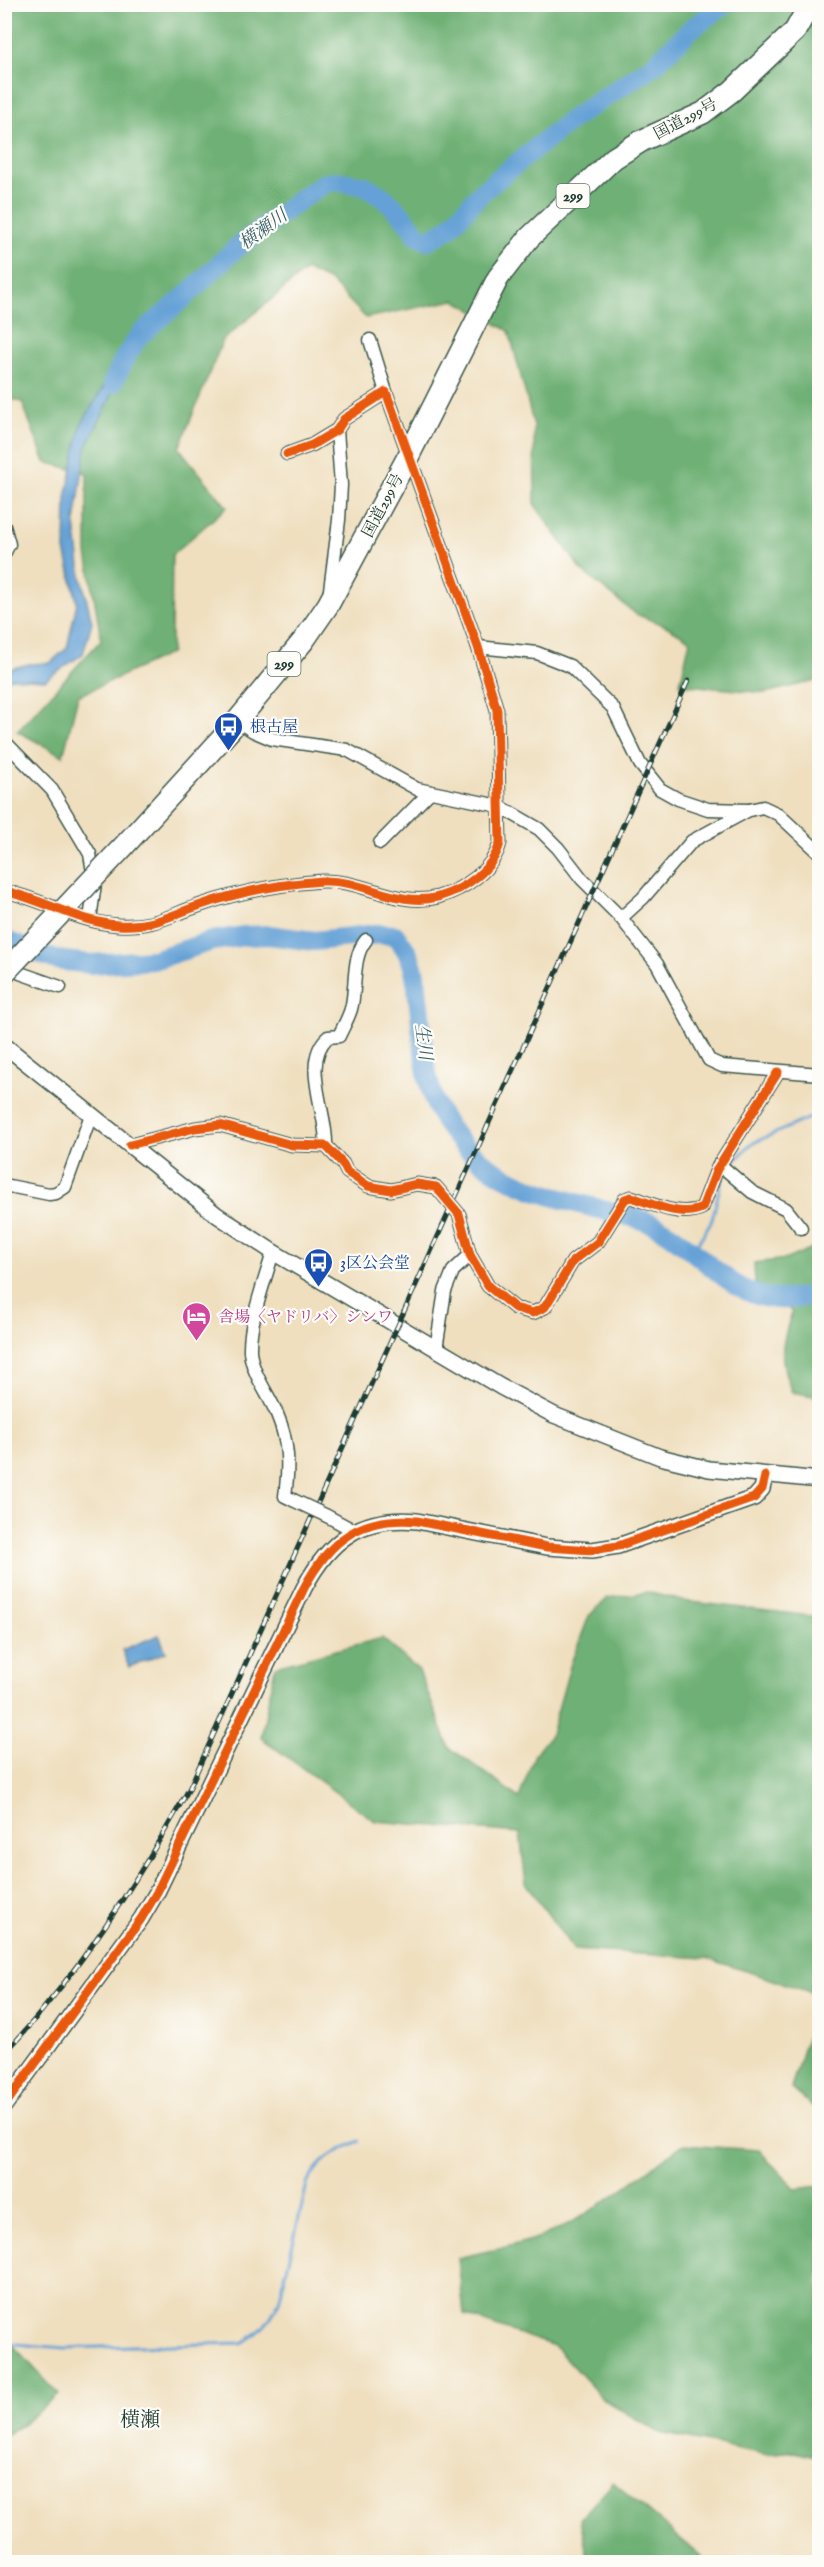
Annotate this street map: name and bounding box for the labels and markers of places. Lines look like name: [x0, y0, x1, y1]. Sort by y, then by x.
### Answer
bus stop icon: 根古屋: [213, 710, 245, 752]
place label: 根古屋: [250, 718, 298, 738]
bus stop icon: 3区公会堂: [303, 1246, 335, 1288]
place label: 3区公会堂: [340, 1254, 410, 1274]
hotel icon: 舎場〈ヤドリバ〉シンワ: [181, 1300, 213, 1342]
place label: 舎場〈ヤドリバ〉シンワ: [218, 1308, 393, 1328]

